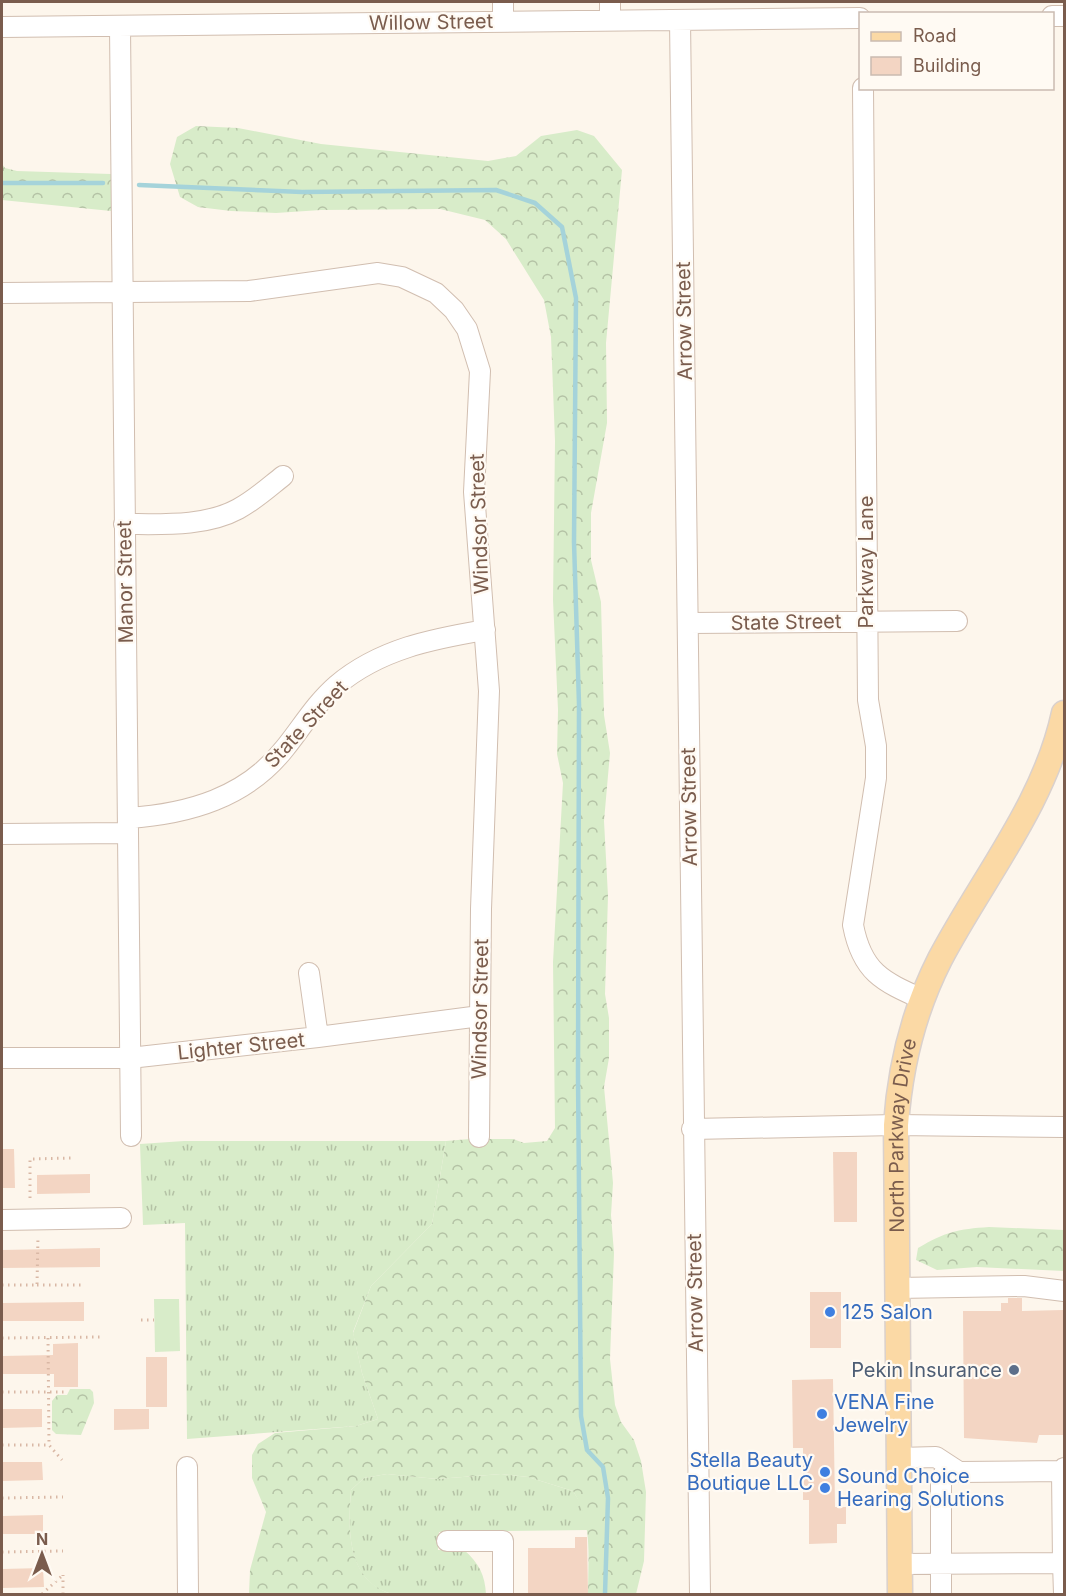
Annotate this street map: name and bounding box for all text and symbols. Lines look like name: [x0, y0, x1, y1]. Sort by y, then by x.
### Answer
street label: Willow Street: [369, 9, 494, 35]
legend: [859, 12, 1054, 90]
text: Road: [913, 25, 956, 46]
text: Building: [913, 55, 981, 76]
street label: Arrow Street: [671, 261, 697, 381]
street label: Windsor Street: [465, 453, 493, 595]
street label: Parkway Lane: [854, 495, 878, 629]
street label: Manor Street: [112, 520, 138, 644]
street label: State Street: [730, 609, 842, 635]
street label: State Street: [259, 675, 353, 773]
street label: Arrow Street: [676, 747, 702, 867]
street label: Windsor Street: [467, 938, 493, 1080]
street label: Lighter Street: [176, 1027, 306, 1065]
street label: North Parkway Drive: [884, 1036, 921, 1233]
street label: Arrow Street: [682, 1233, 708, 1353]
place label: 125 Salon: [842, 1300, 933, 1324]
marker: 125 Salon: [823, 1305, 837, 1319]
place label: Pekin Insurance: [851, 1358, 1002, 1382]
marker: Pekin Insurance: [1007, 1363, 1021, 1377]
place label: VENA Fine Jewelry: [834, 1390, 934, 1437]
marker: VENA Fine Jewelry: [815, 1407, 829, 1421]
place label: Stella Beauty Boutique LLC: [687, 1448, 813, 1495]
place label: Sound Choice Hearing Solutions: [837, 1464, 1005, 1511]
marker: Stella Beauty Boutique LLC: [818, 1465, 832, 1479]
marker: Sound Choice Hearing Solutions: [818, 1481, 832, 1495]
north arrow: [12, 1524, 72, 1584]
text: N: [36, 1529, 48, 1549]

